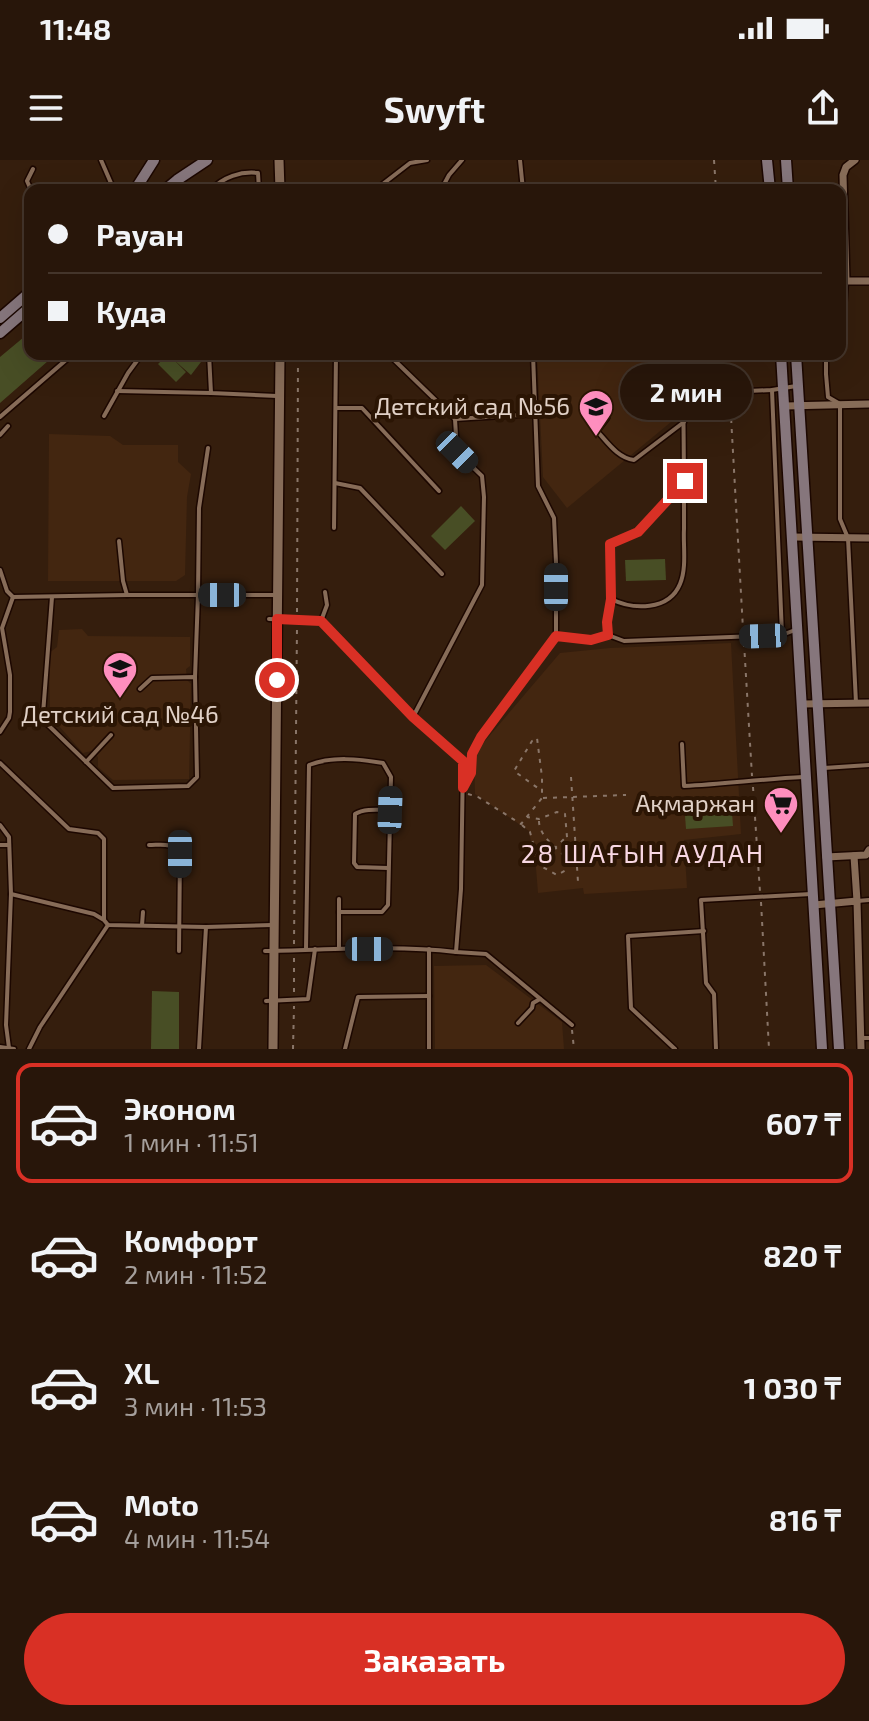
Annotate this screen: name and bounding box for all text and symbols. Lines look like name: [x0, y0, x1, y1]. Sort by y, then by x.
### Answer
text: 11:48: [40, 10, 111, 46]
icon: menu: [24, 86, 68, 130]
icon: share: [801, 86, 845, 130]
text: Swyft: [384, 87, 485, 130]
text: Рауан: [96, 216, 184, 252]
text: Куда: [96, 293, 167, 329]
callout: 2 мин: [619, 365, 751, 421]
text: 2 мин: [650, 376, 722, 407]
school or university icon: Детский сад №56: [577, 388, 615, 438]
place label: Детский сад №56: [374, 391, 570, 420]
car: [432, 427, 482, 477]
route end: [667, 463, 703, 499]
car: [544, 563, 568, 611]
car: [198, 583, 246, 607]
car: [739, 623, 787, 649]
school or university icon: Детский сад №46: [101, 650, 139, 700]
route start: [259, 662, 295, 698]
place label: Детский сад №46: [21, 699, 219, 728]
supermarket icon: Ақмаржан: [762, 785, 800, 835]
car: [377, 786, 403, 834]
place label: Ақмаржан: [635, 788, 755, 817]
car: [168, 830, 192, 878]
district label: 28 ШАҒЫН АУДАН: [521, 837, 765, 868]
car: [345, 937, 393, 961]
icon: car: [28, 1087, 100, 1159]
text: Эконом: [124, 1090, 236, 1126]
text: 607 ₸: [766, 1105, 841, 1141]
text: 1 мин · 11:51: [124, 1126, 259, 1157]
icon: car: [28, 1219, 100, 1291]
text: Комфорт: [124, 1222, 258, 1258]
text: 820 ₸: [763, 1237, 841, 1273]
text: 2 мин · 11:52: [124, 1258, 267, 1289]
icon: car: [28, 1351, 100, 1423]
text: XL: [124, 1354, 159, 1390]
text: 1 030 ₸: [744, 1369, 841, 1405]
text: 3 мин · 11:53: [124, 1390, 267, 1421]
icon: car: [28, 1483, 100, 1555]
text: Moto: [124, 1486, 199, 1522]
text: 816 ₸: [769, 1501, 841, 1537]
text: 4 мин · 11:54: [124, 1522, 270, 1553]
button: Заказать: [24, 1613, 845, 1705]

